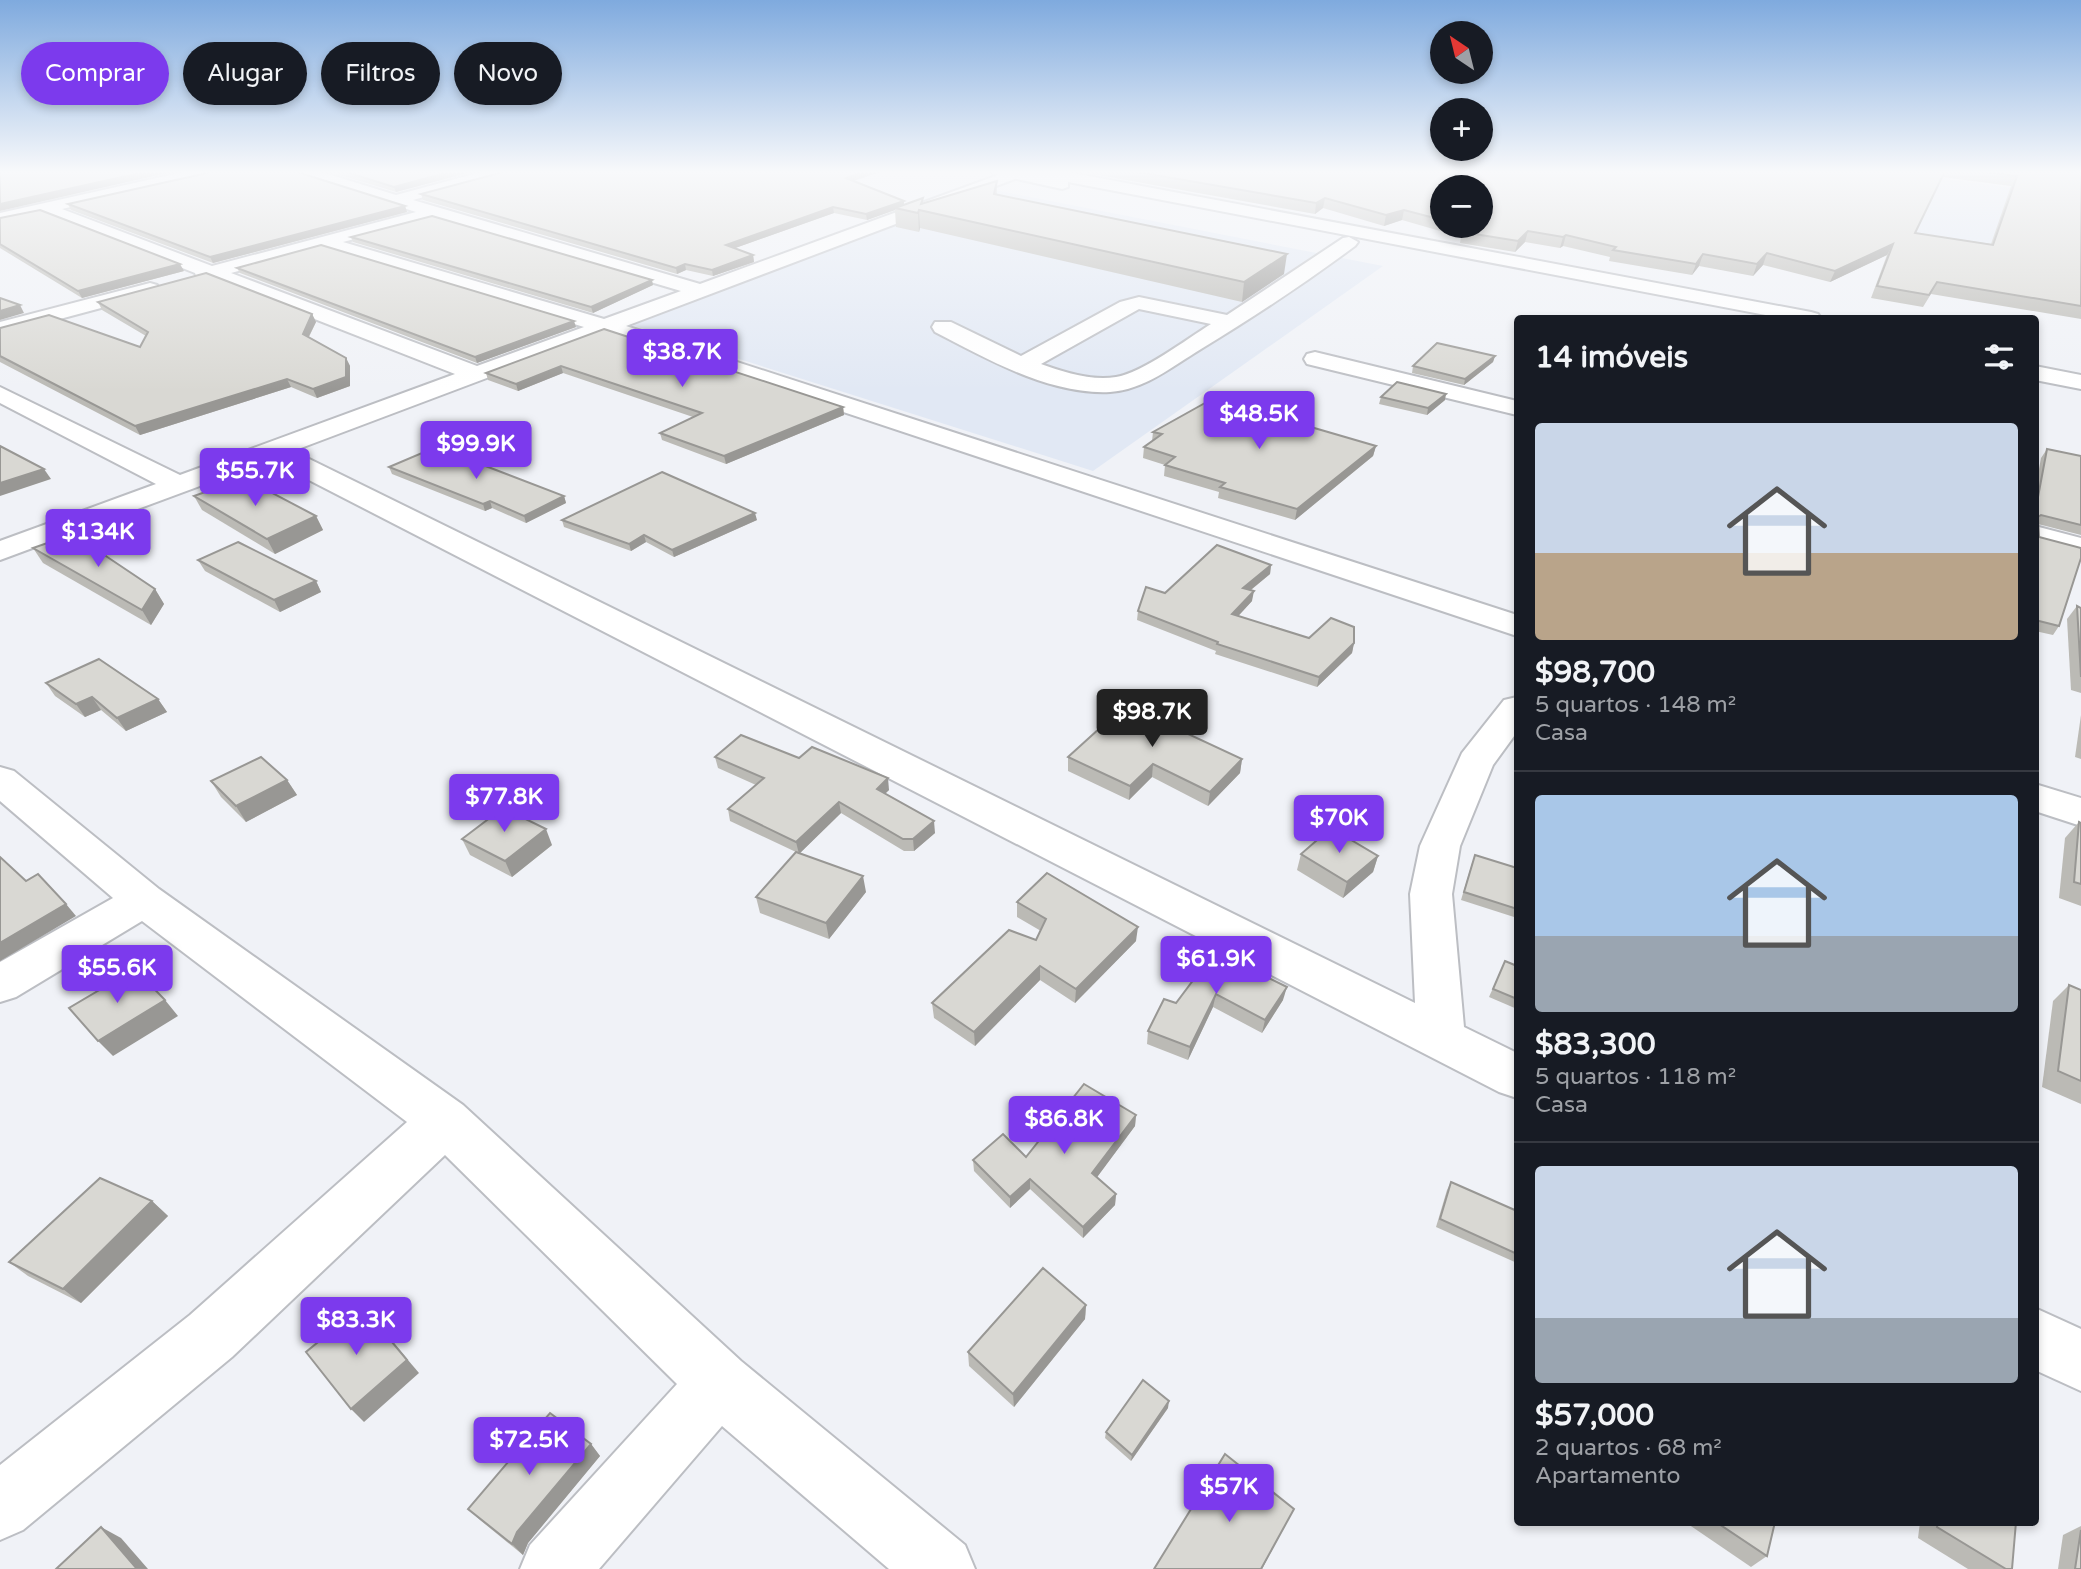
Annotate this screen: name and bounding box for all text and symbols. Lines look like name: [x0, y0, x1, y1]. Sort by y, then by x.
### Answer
north arrow: [1430, 21, 1493, 84]
map controls: [1430, 21, 1493, 238]
chip: Comprar: [21, 42, 169, 105]
chip: Alugar: [183, 42, 307, 105]
chip: Filtros: [321, 42, 440, 105]
chip: Novo: [454, 42, 562, 105]
button: +: [1430, 98, 1493, 161]
button: −: [1430, 175, 1493, 238]
pin: $38.7K: [625, 330, 739, 389]
text: $38.7K: [643, 338, 721, 366]
icon: filters: [1980, 338, 2018, 376]
text: 14 imóveis: [1535, 339, 1688, 376]
pin: $48.5K: [1202, 392, 1316, 451]
text: $48.5K: [1220, 400, 1298, 428]
pin: $99.9K: [419, 421, 533, 481]
text: $99.9K: [437, 430, 515, 458]
pin: $55.7K: [198, 448, 312, 508]
text: $55.7K: [216, 457, 294, 485]
icon: home: [1714, 468, 1840, 594]
pin: $134K: [49, 510, 147, 569]
text: $134K: [62, 518, 134, 546]
text: $98,700: [1535, 654, 1655, 691]
pin: $98.7K: [1095, 690, 1209, 749]
text: 5 quartos · 148 m²: [1535, 691, 1736, 719]
text: $98.7K: [1113, 698, 1191, 726]
text: Casa: [1535, 719, 1588, 747]
pin: $77.8K: [447, 774, 561, 834]
text: $77.8K: [465, 783, 543, 811]
pin: $70K: [1298, 796, 1380, 855]
text: $70K: [1310, 804, 1368, 832]
icon: home: [1714, 840, 1840, 966]
pin: $61.9K: [1159, 936, 1273, 996]
text: $61.9K: [1177, 945, 1255, 973]
pin: $55.6K: [60, 946, 174, 1005]
text: $55.6K: [78, 954, 156, 982]
text: $83,300: [1535, 1026, 1655, 1063]
text: 5 quartos · 118 m²: [1535, 1063, 1736, 1091]
text: Casa: [1535, 1091, 1588, 1119]
pin: $86.8K: [1007, 1096, 1121, 1156]
text: $86.8K: [1025, 1105, 1103, 1133]
icon: home: [1714, 1211, 1840, 1337]
pin: $83.3K: [299, 1298, 413, 1357]
text: $83.3K: [317, 1306, 395, 1334]
text: $57,000: [1535, 1397, 1654, 1434]
pin: $72.5K: [472, 1418, 586, 1477]
text: $72.5K: [490, 1426, 568, 1454]
text: 2 quartos · 68 m²: [1535, 1434, 1722, 1462]
text: Apartamento: [1535, 1462, 1680, 1490]
pin: $57K: [1188, 1464, 1270, 1524]
text: $57K: [1200, 1473, 1258, 1501]

